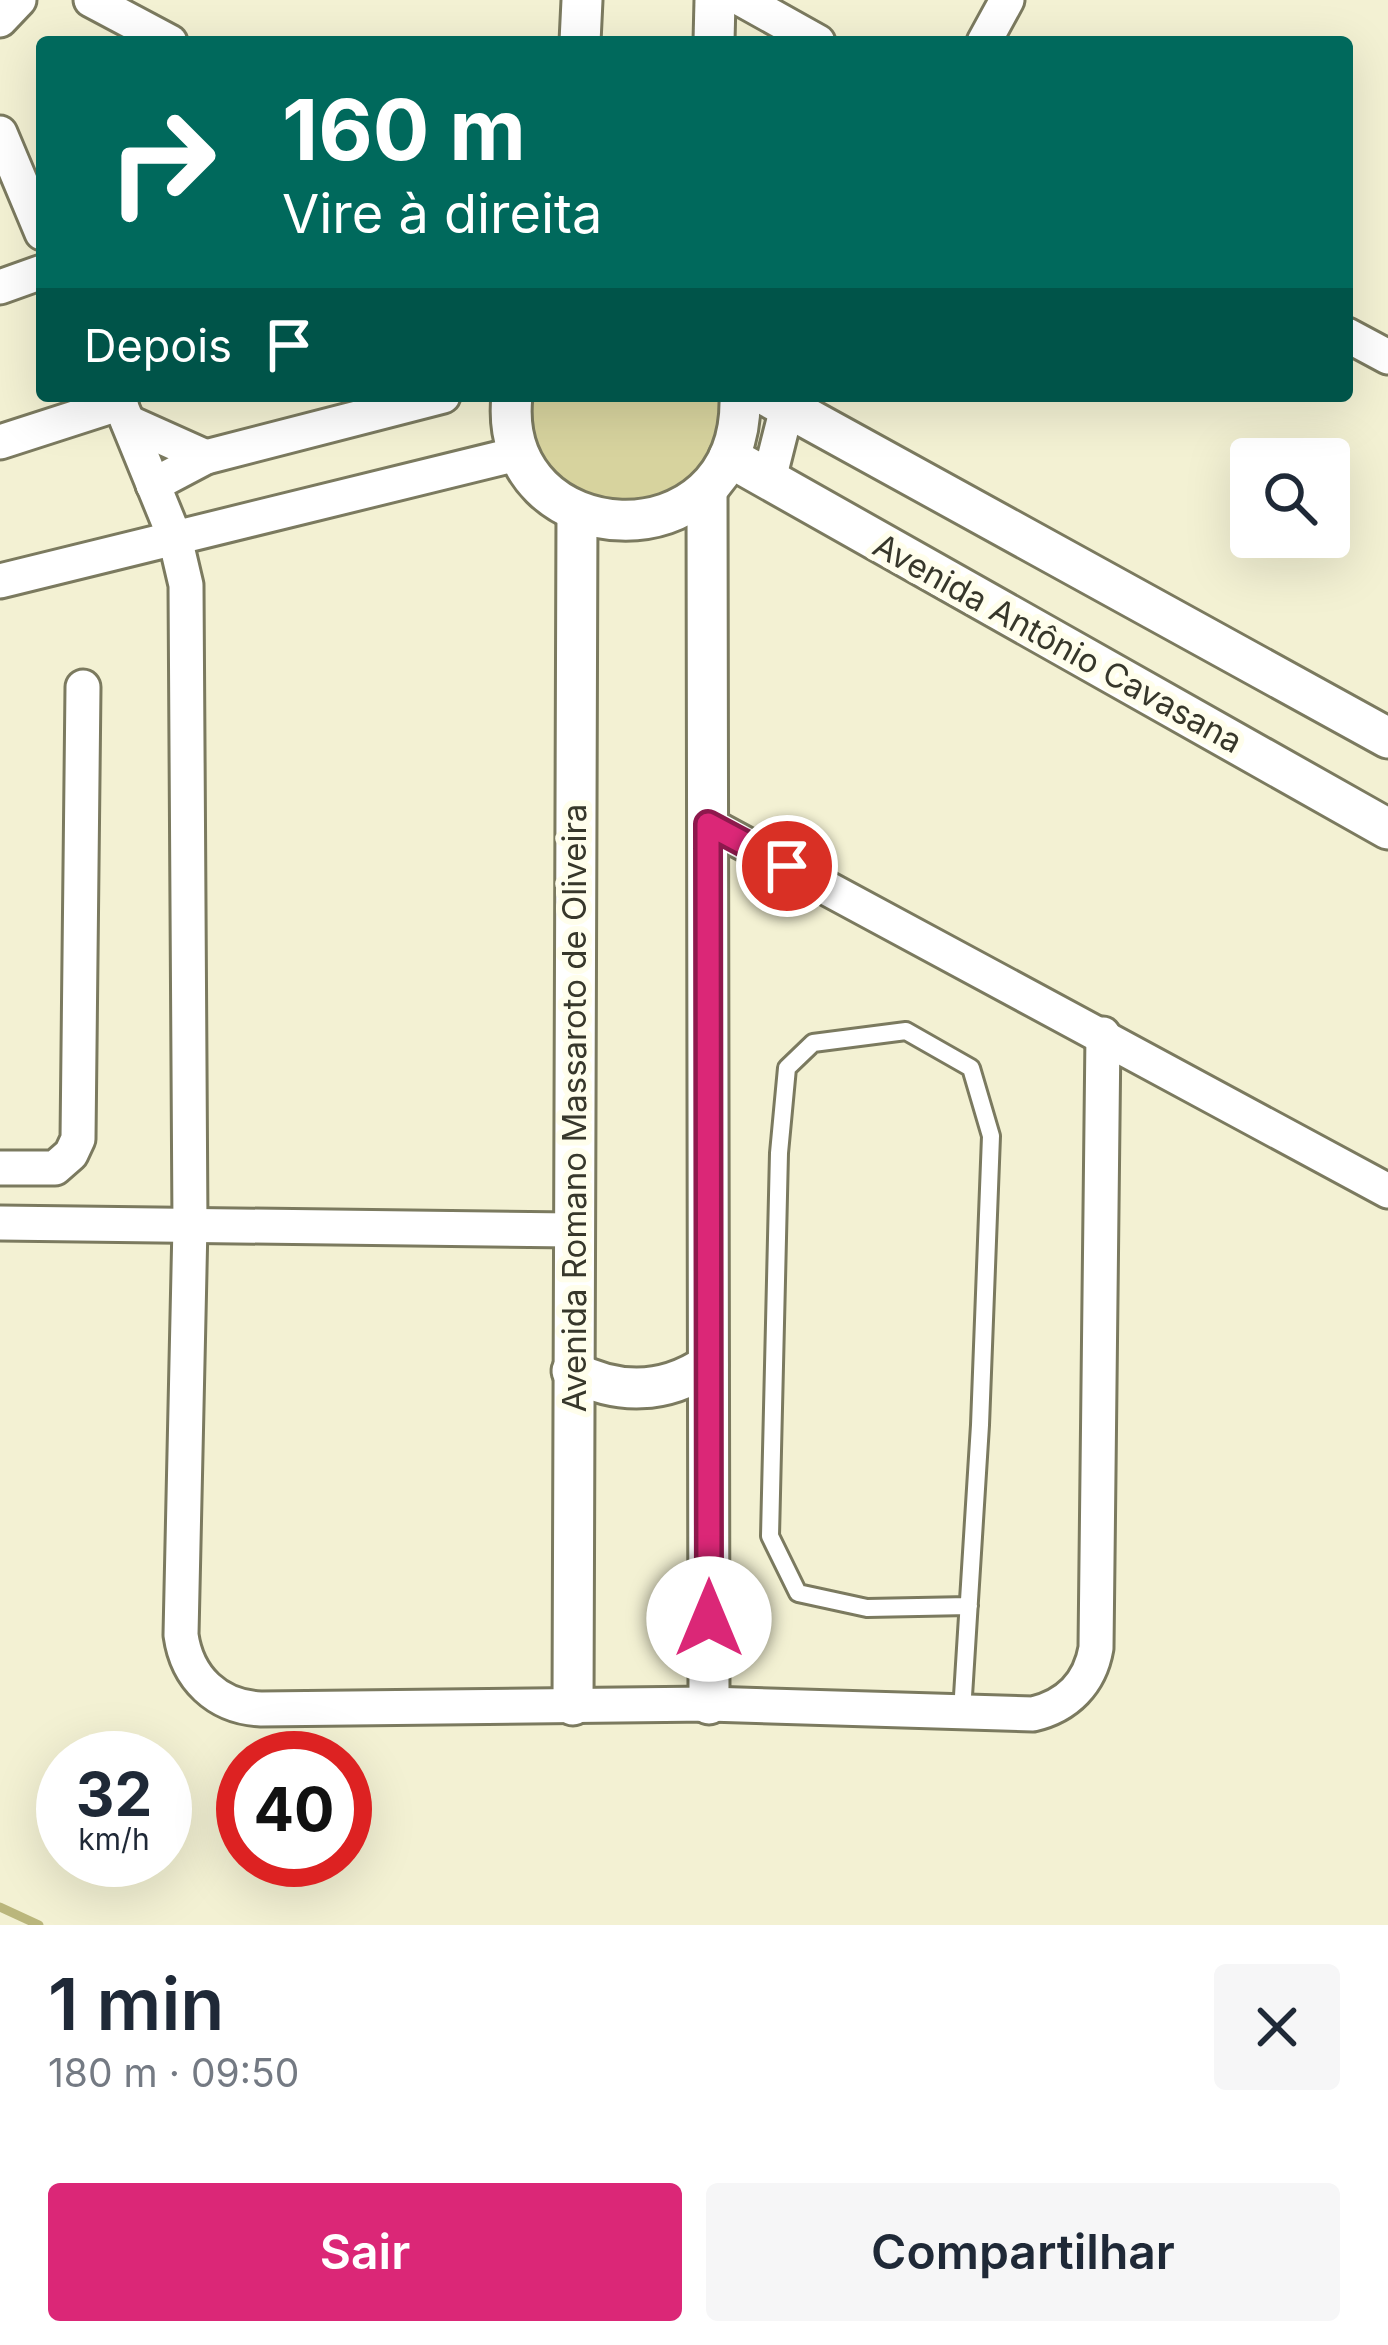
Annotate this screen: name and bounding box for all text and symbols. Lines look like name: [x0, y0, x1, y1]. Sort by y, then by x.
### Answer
text: 160 m: [282, 79, 526, 180]
icon: right: [84, 84, 240, 240]
text: Vire à direita: [282, 181, 602, 246]
icon: arrive: [256, 312, 322, 378]
text: Depois: [84, 318, 232, 373]
map controls: [1230, 438, 1350, 558]
button: search: [1230, 438, 1350, 558]
street label: Avenida Antônio Cavasana: [867, 525, 1249, 761]
street label: Avenida Romano Massaroto de Oliveira: [554, 804, 594, 1412]
pin: [736, 815, 838, 917]
icon: arrive: [754, 833, 820, 899]
position arrow: [646, 1556, 772, 1682]
speed limit sign: 40: [216, 1731, 372, 1887]
text: 32: [76, 1758, 152, 1830]
text: km/h: [78, 1821, 150, 1857]
text: 1 min: [48, 1960, 224, 2047]
button: close: [1214, 1964, 1340, 2090]
text: 180 m · 09:50: [48, 2049, 299, 2096]
button: Sair: [48, 2183, 682, 2321]
button: Compartilhar: [706, 2183, 1340, 2321]

